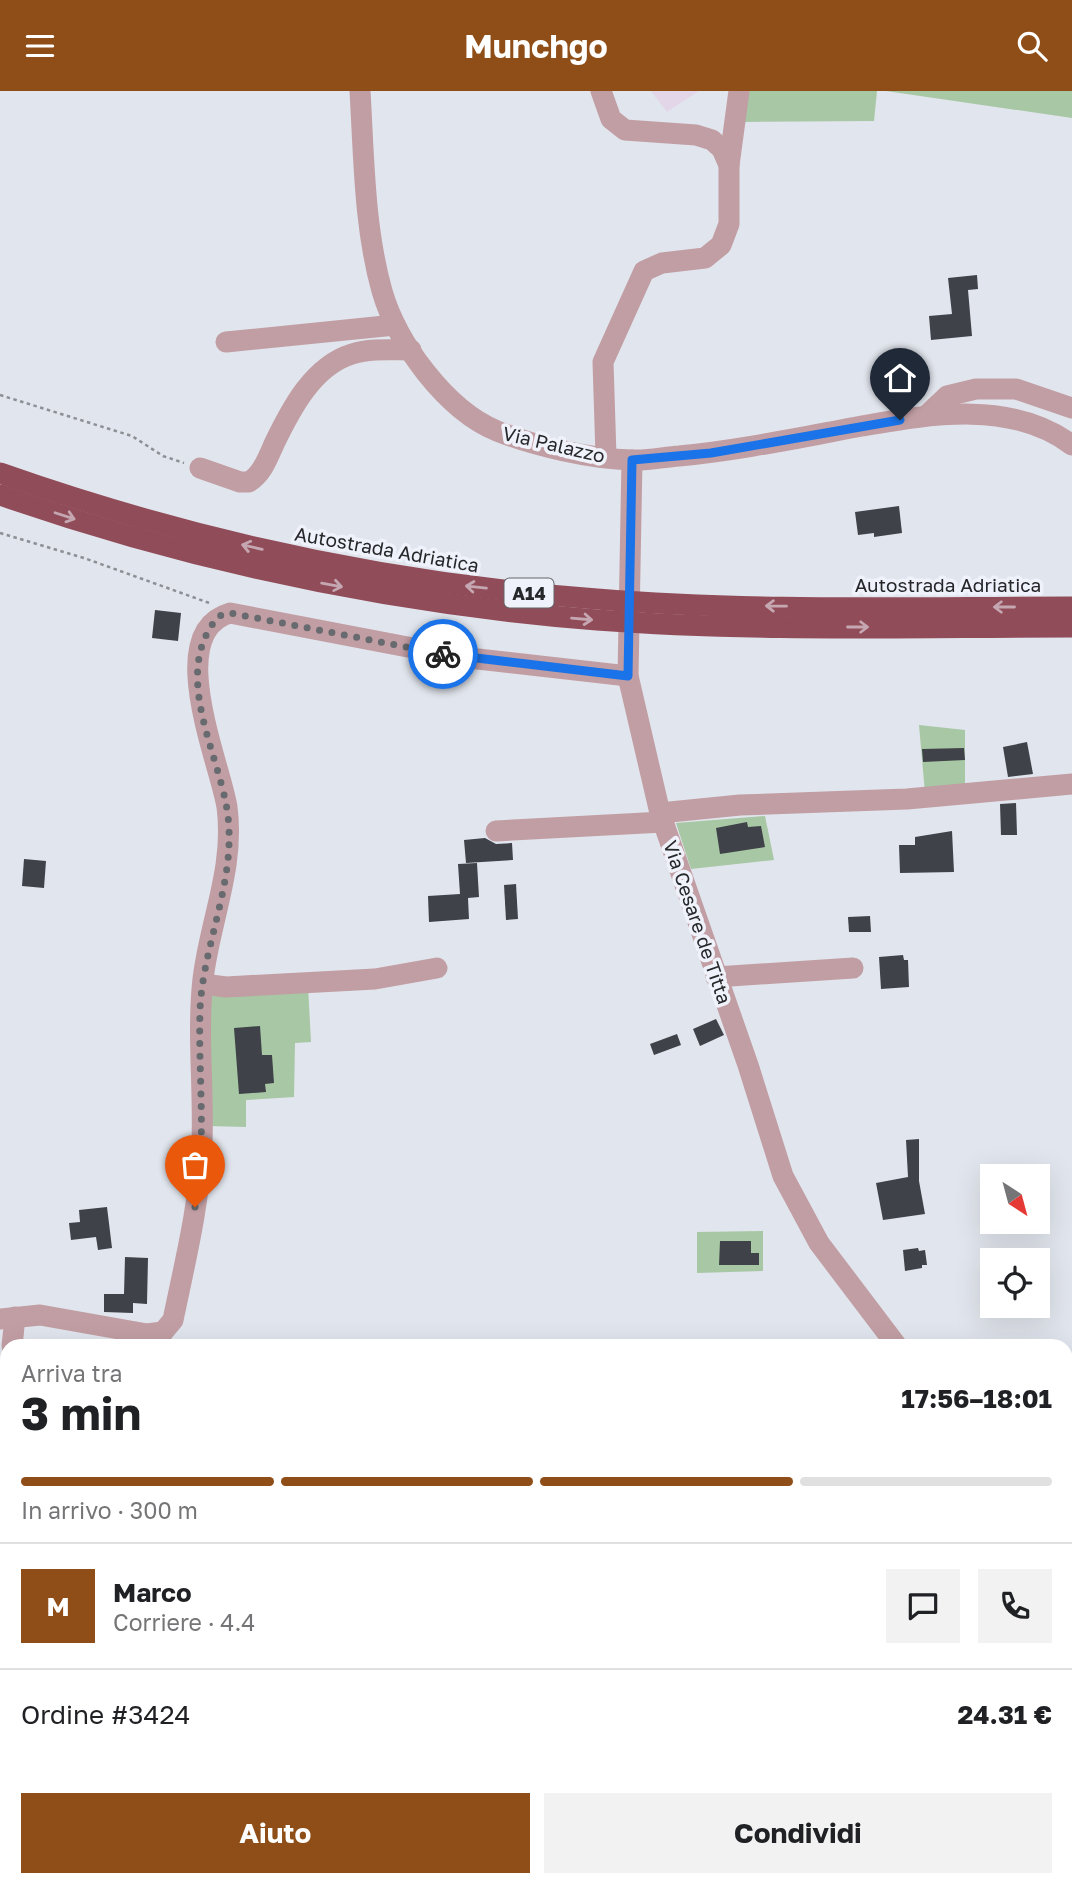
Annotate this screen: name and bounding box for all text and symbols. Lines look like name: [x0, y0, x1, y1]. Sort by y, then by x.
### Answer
icon: menu: [21, 27, 59, 65]
text: Munchgo: [464, 27, 608, 65]
icon: search: [1013, 27, 1051, 65]
pin: [870, 348, 930, 420]
icon: home: [881, 359, 919, 397]
street label: Via Palazzo: [501, 421, 607, 467]
one-way arrow: [53, 511, 75, 524]
street label: Autostrada Adriatica: [293, 521, 481, 577]
one-way arrow: [241, 540, 264, 553]
street label: Autostrada Adriatica: [855, 573, 1041, 596]
one-way arrow: [320, 579, 343, 592]
road number: A14: [504, 579, 554, 607]
one-way arrow: [465, 581, 488, 594]
one-way arrow: [765, 599, 788, 613]
one-way arrow: [993, 600, 1016, 614]
one-way arrow: [570, 613, 593, 626]
courier: [408, 619, 478, 689]
one-way arrow: [846, 620, 869, 634]
icon: bike: [424, 635, 462, 673]
street label: Via Cesare de Titta: [659, 837, 737, 1007]
pin: [165, 1135, 225, 1207]
icon: bag: [176, 1146, 214, 1184]
north arrow: [980, 1164, 1050, 1234]
map controls: [980, 1164, 1050, 1318]
button: locate: [980, 1248, 1050, 1318]
text: Arriva tra: [21, 1359, 122, 1387]
text: 17:56–18:01: [901, 1383, 1052, 1414]
text: 3 min: [21, 1385, 141, 1440]
text: In arrivo · 300 m: [21, 1496, 198, 1524]
button: chat: [886, 1569, 960, 1643]
button: phone: [978, 1569, 1052, 1643]
text: Marco: [113, 1577, 192, 1608]
text: M: [46, 1591, 70, 1622]
text: Corriere · 4.4: [113, 1608, 255, 1636]
text: Ordine #3424: [21, 1699, 190, 1730]
text: 24.31 €: [957, 1699, 1052, 1730]
button: Aiuto: [21, 1793, 530, 1873]
button: Condividi: [544, 1793, 1052, 1873]

